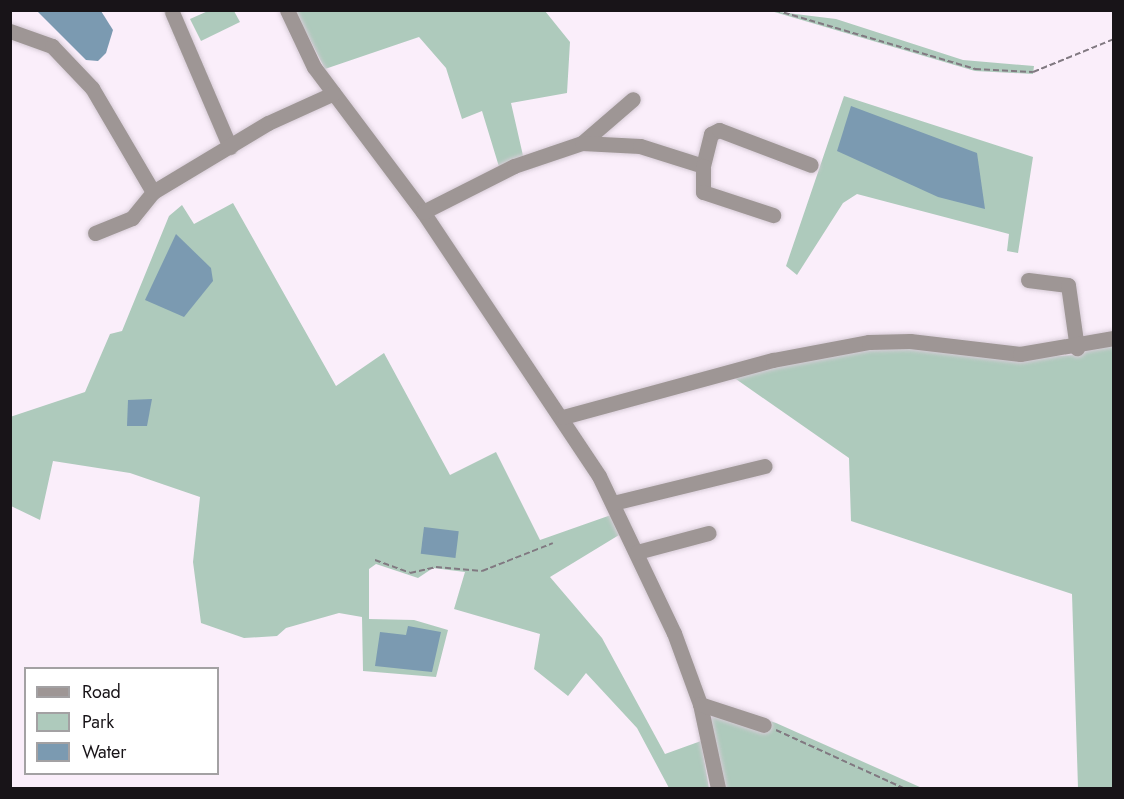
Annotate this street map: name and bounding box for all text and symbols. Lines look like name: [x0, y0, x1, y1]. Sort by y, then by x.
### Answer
legend: [24, 667, 219, 775]
text: Road: [82, 679, 121, 705]
text: Park: [82, 709, 114, 735]
text: Water: [82, 739, 126, 765]

